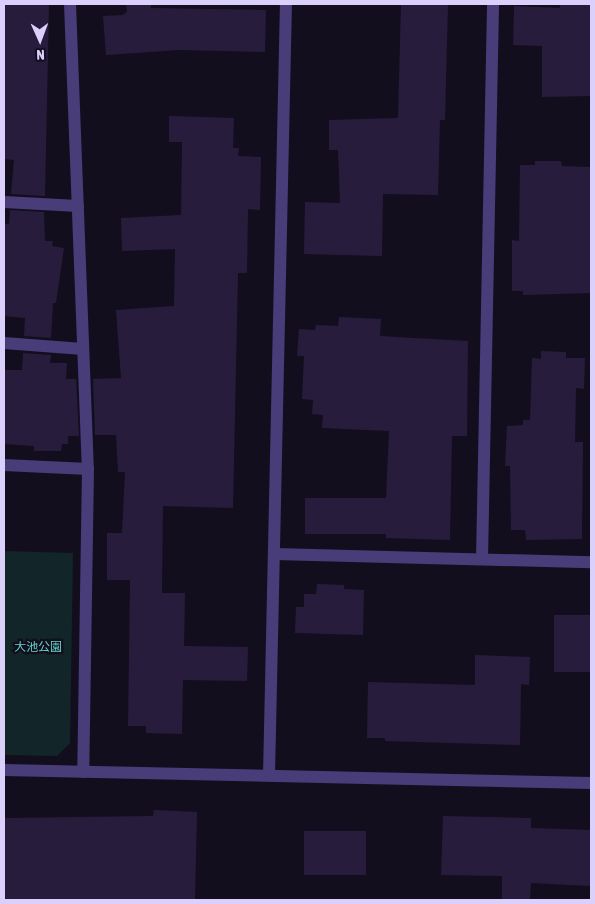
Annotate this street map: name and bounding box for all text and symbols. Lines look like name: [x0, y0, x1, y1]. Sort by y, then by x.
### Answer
north arrow: [15, 15, 65, 65]
text: N: [36, 47, 45, 63]
park label: 大池公園: [14, 641, 62, 655]

